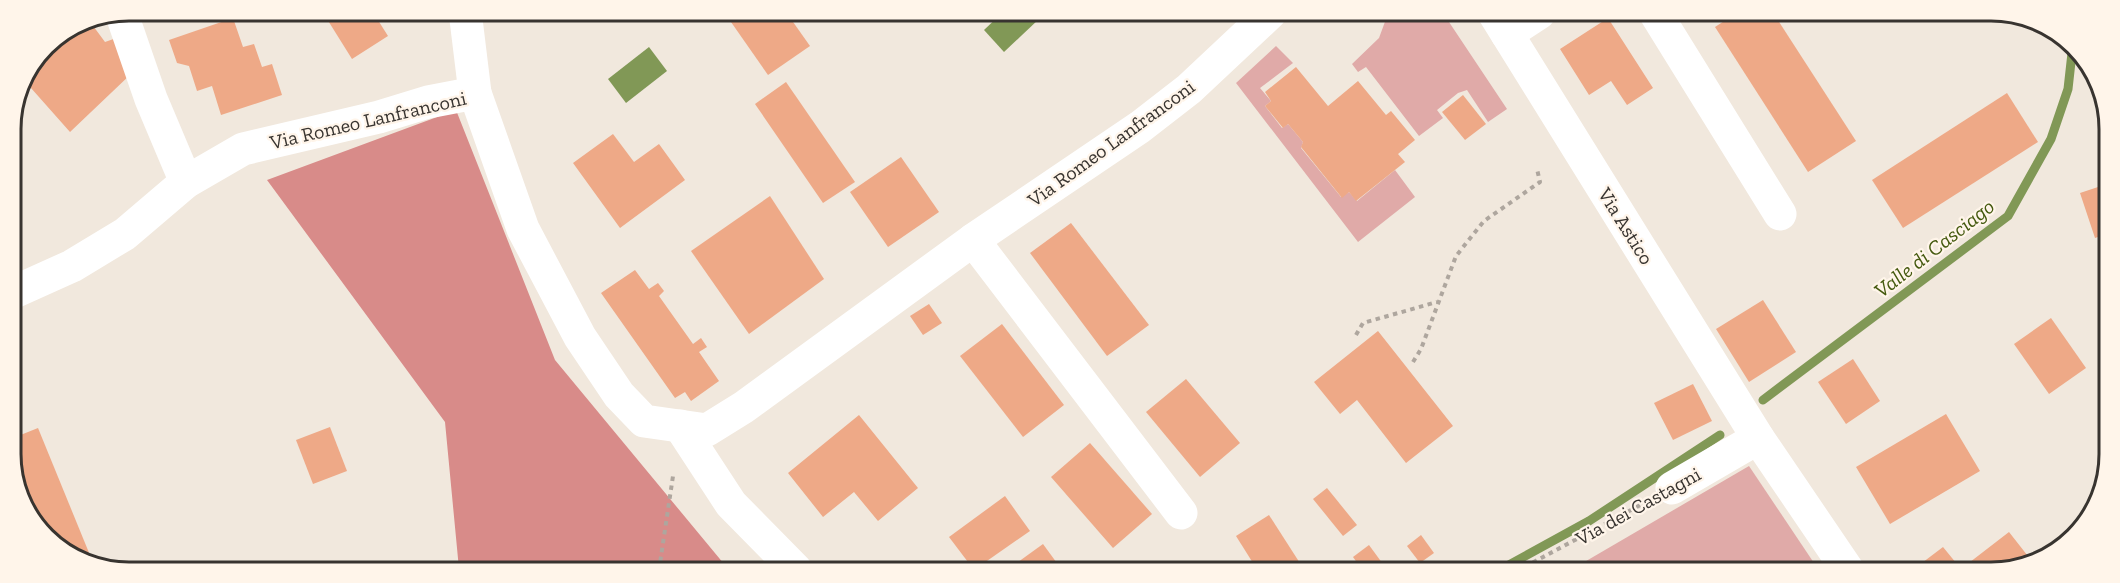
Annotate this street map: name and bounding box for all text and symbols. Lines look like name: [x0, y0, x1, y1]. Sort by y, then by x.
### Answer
street label: Via Romeo Lanfranconi: [1022, 74, 1200, 212]
street label: Via Romeo Lanfranconi: [267, 86, 469, 154]
street label: Via Astico: [1593, 182, 1659, 269]
water label: Valle di Casciago: [1869, 193, 1999, 303]
street label: Via dei Castagni: [1570, 462, 1705, 551]

